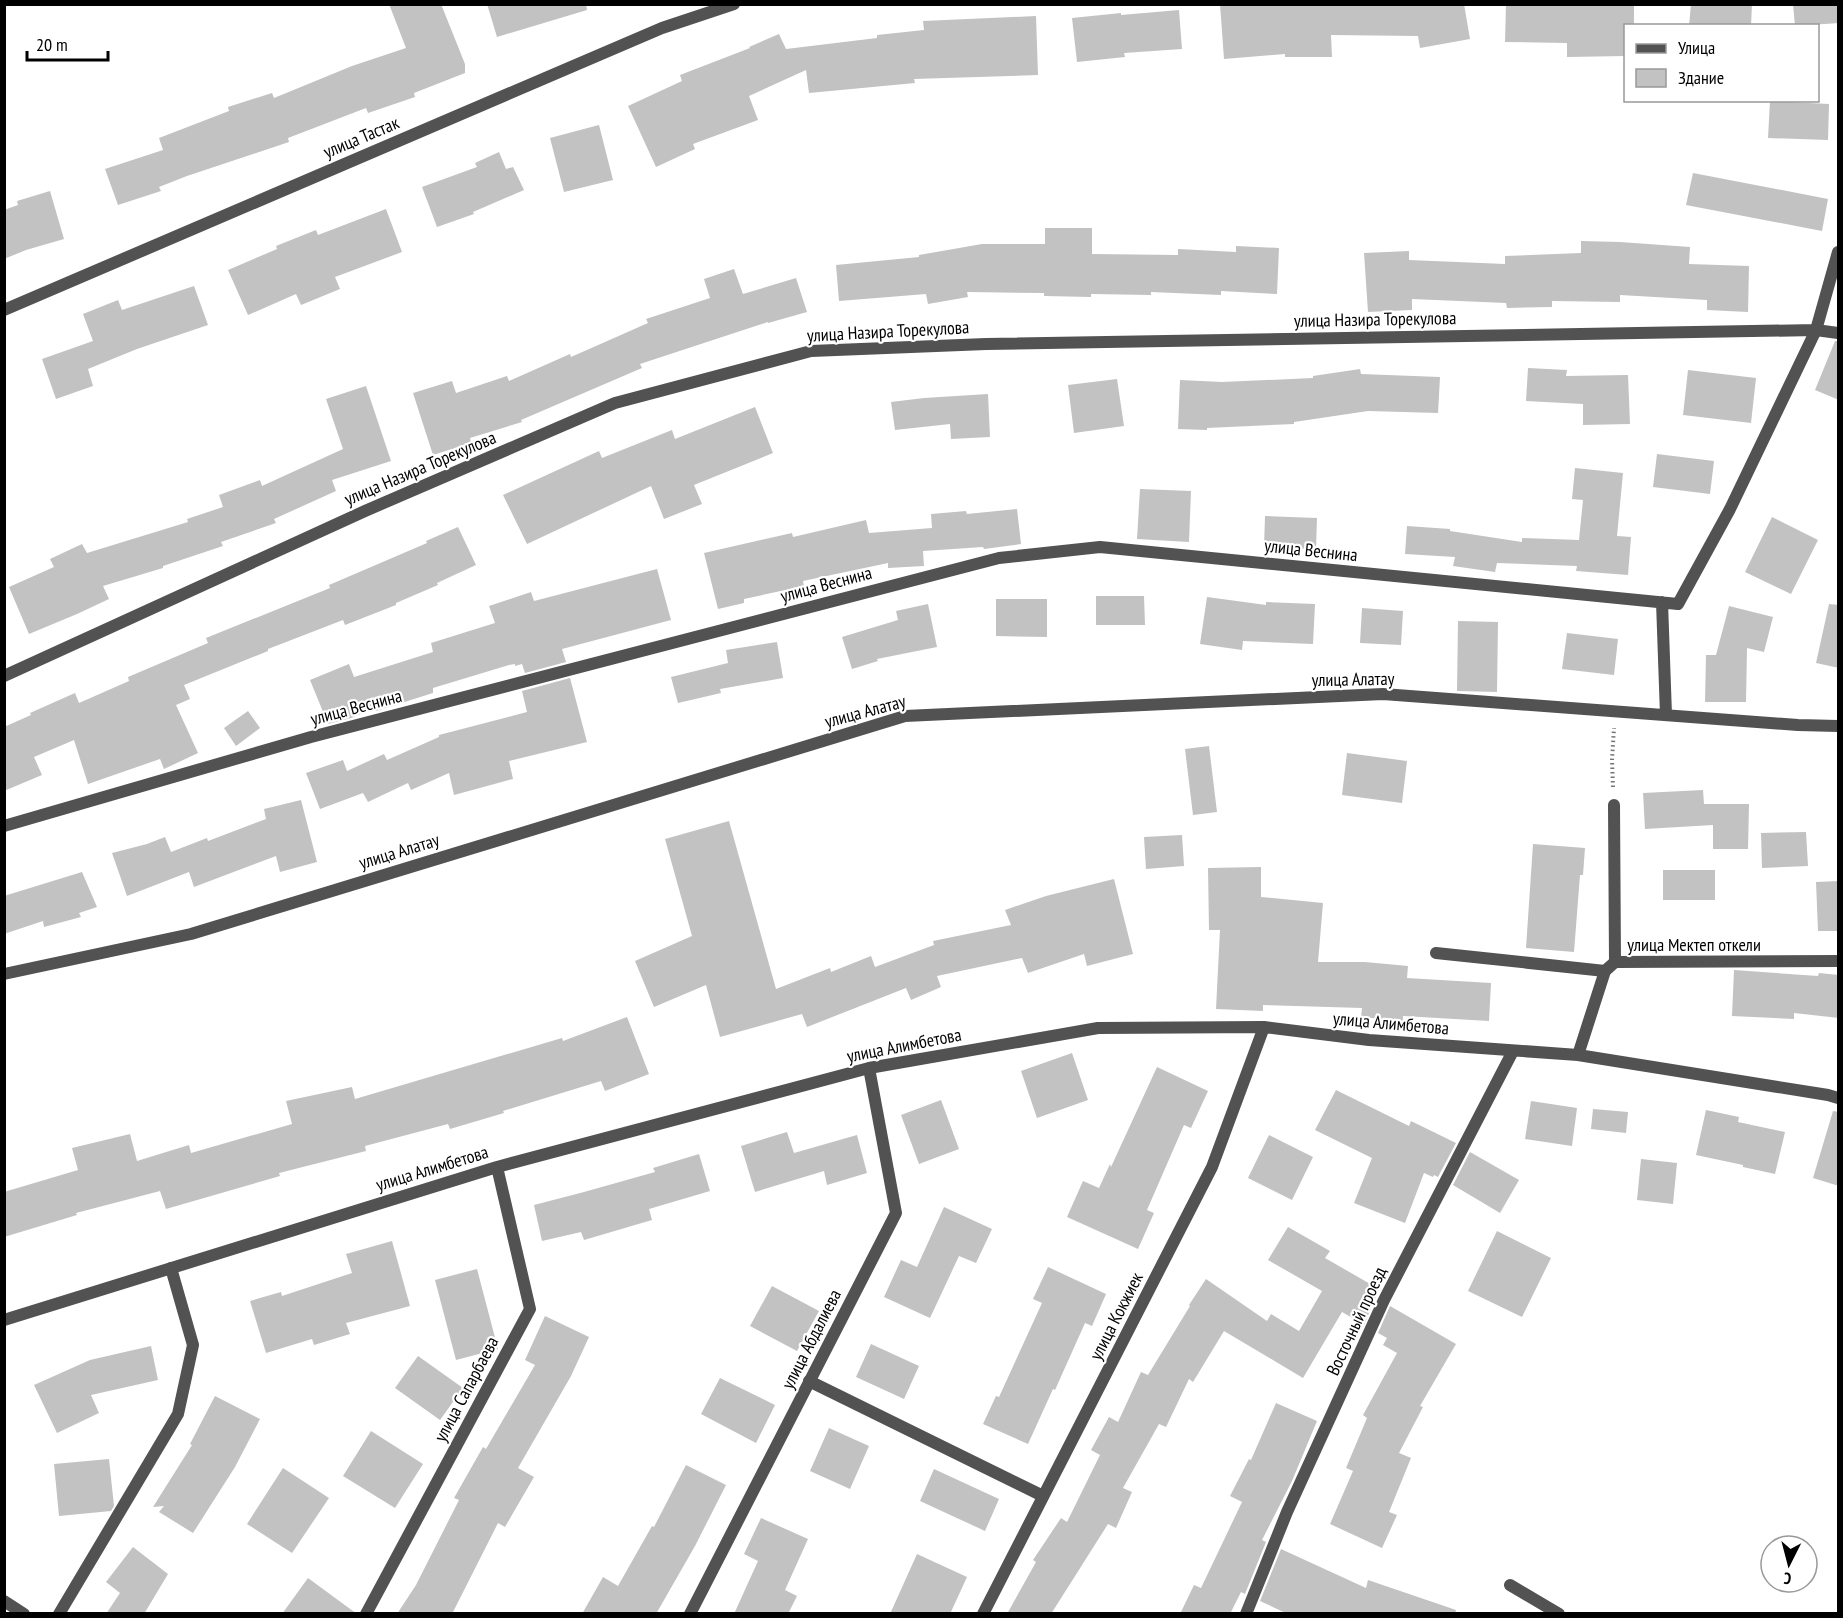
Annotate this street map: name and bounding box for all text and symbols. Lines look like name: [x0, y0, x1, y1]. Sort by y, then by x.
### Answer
scale bar: [27, 24, 108, 62]
legend: [1624, 24, 1819, 102]
text: 20 m: [36, 33, 68, 56]
text: Улица: [1678, 36, 1715, 59]
text: Здание: [1678, 66, 1724, 89]
street label: улица Тастак: [320, 111, 402, 163]
street label: улица Назира Торекулова: [1294, 306, 1456, 332]
street label: улица Назира Торекулова: [806, 315, 970, 347]
street label: улица Назира Торекулова: [341, 426, 499, 510]
street label: улица Веснина: [1263, 534, 1359, 566]
street label: улица Веснина: [778, 561, 874, 607]
street label: улица Алатау: [1311, 667, 1395, 691]
street label: улица Веснина: [308, 684, 404, 730]
street label: улица Алатау: [822, 689, 908, 733]
street label: улица Алатау: [356, 828, 442, 874]
street label: улица Мектеп откели: [1627, 933, 1761, 956]
street label: улица Алимбетова: [1332, 1006, 1450, 1040]
street label: улица Алимбетова: [845, 1023, 963, 1067]
street label: улица Алимбетова: [373, 1140, 491, 1196]
street label: Восточный проезд: [1321, 1263, 1391, 1379]
street label: улица Кокжиек: [1084, 1268, 1148, 1364]
street label: улица Абдалиева: [776, 1285, 846, 1393]
street label: улица Сапарбаева: [429, 1332, 503, 1446]
north arrow: [1759, 1534, 1819, 1594]
text: С: [1782, 1569, 1792, 1589]

